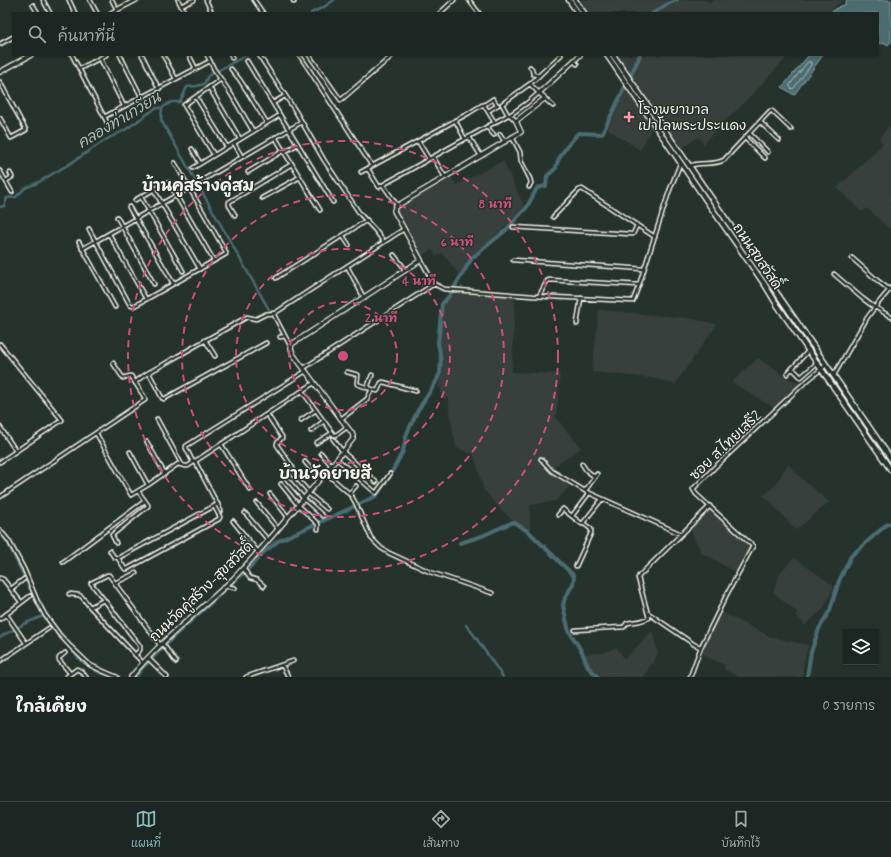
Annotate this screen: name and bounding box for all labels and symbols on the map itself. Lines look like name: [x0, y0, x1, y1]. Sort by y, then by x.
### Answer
water label: คลองท่าเกวียน: [74, 87, 166, 154]
place label: โรงพยาบาล เปาโลพระประแดง: [638, 100, 746, 135]
marker: โรงพยาบาล เปาโลพระประแดง: [623, 111, 635, 123]
district label: บ้านคู่สร้างคู่สม: [142, 174, 254, 197]
text: 8 นาที: [478, 196, 512, 213]
street label: ถนนสุขสวัสดิ์: [728, 218, 789, 293]
text: 6 นาที: [441, 234, 473, 251]
text: 4 นาที: [402, 273, 436, 290]
text: 2 นาที: [365, 310, 397, 327]
centre of rings: [336, 349, 350, 363]
street label: ซอย ส.ไทยเสรี2: [685, 406, 765, 484]
district label: บ้านวัดยายสี: [279, 462, 373, 485]
street label: ถนนวัดคู่สร้าง-สุขสวัสดิ์: [143, 535, 258, 646]

